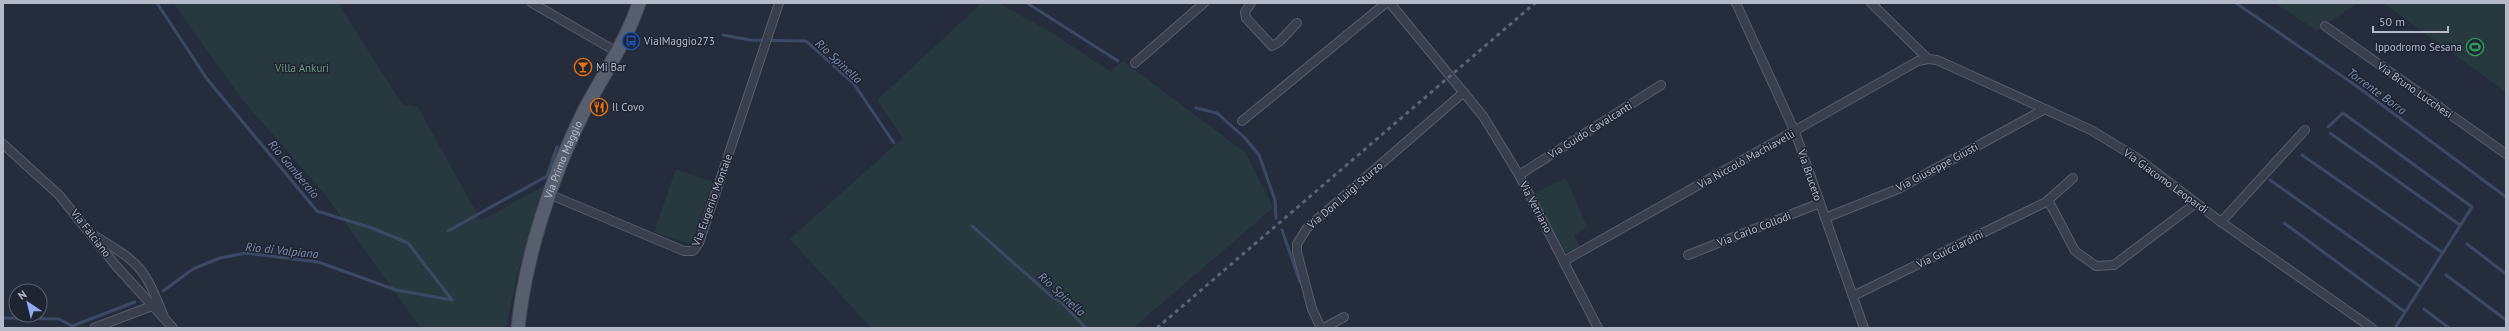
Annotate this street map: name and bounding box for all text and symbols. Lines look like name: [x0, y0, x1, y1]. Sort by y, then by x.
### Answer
scale bar: [2373, 8, 2448, 34]
text: 50 m: [2379, 14, 2405, 29]
bus stop icon: ViaIMaggio273: [621, 31, 641, 51]
place label: ViaIMaggio273: [643, 34, 715, 48]
water label: Rio Spinella: [813, 36, 866, 86]
sports icon: Ippodromo Sesana: [2465, 37, 2485, 57]
place label: Ippodromo Sesana: [2375, 40, 2462, 54]
bar icon: Mi Bar: [573, 57, 593, 77]
street label: Via Bruno Lucchesi: [2374, 58, 2455, 121]
place label: Mi Bar: [596, 60, 626, 74]
park label: Villa Ankuri: [274, 61, 329, 75]
water label: Torrente Borra: [2344, 64, 2410, 118]
restaurant icon: Il Covo: [589, 97, 609, 117]
street label: Via Guido Cavalcanti: [1544, 98, 1635, 162]
place label: Il Covo: [612, 100, 644, 114]
street label: Via Primo Maggio: [541, 118, 585, 201]
street label: Via Niccolò Machiavelli: [1694, 126, 1797, 192]
water label: Rio Gamberaio: [265, 137, 323, 201]
street label: Via Giuseppe Giusti: [1893, 139, 1980, 195]
street label: Via Giacomo Leopardi: [2120, 145, 2211, 217]
street label: Via Bruceto: [1794, 146, 1825, 203]
street label: Via Eugenio Montale: [688, 152, 735, 249]
street label: Via Don Luigi Sturzo: [1304, 158, 1386, 232]
street label: Via Vetriano: [1516, 178, 1555, 235]
street label: Via Falciano: [67, 205, 114, 260]
street label: Via Carlo Collodi: [1714, 208, 1793, 250]
street label: Via Guicciardini: [1913, 227, 1986, 272]
water label: Rio di Valpiana: [245, 239, 319, 261]
water label: Rio Spinella: [1035, 269, 1089, 319]
north arrow: [8, 283, 48, 323]
text: N: [15, 287, 29, 303]

